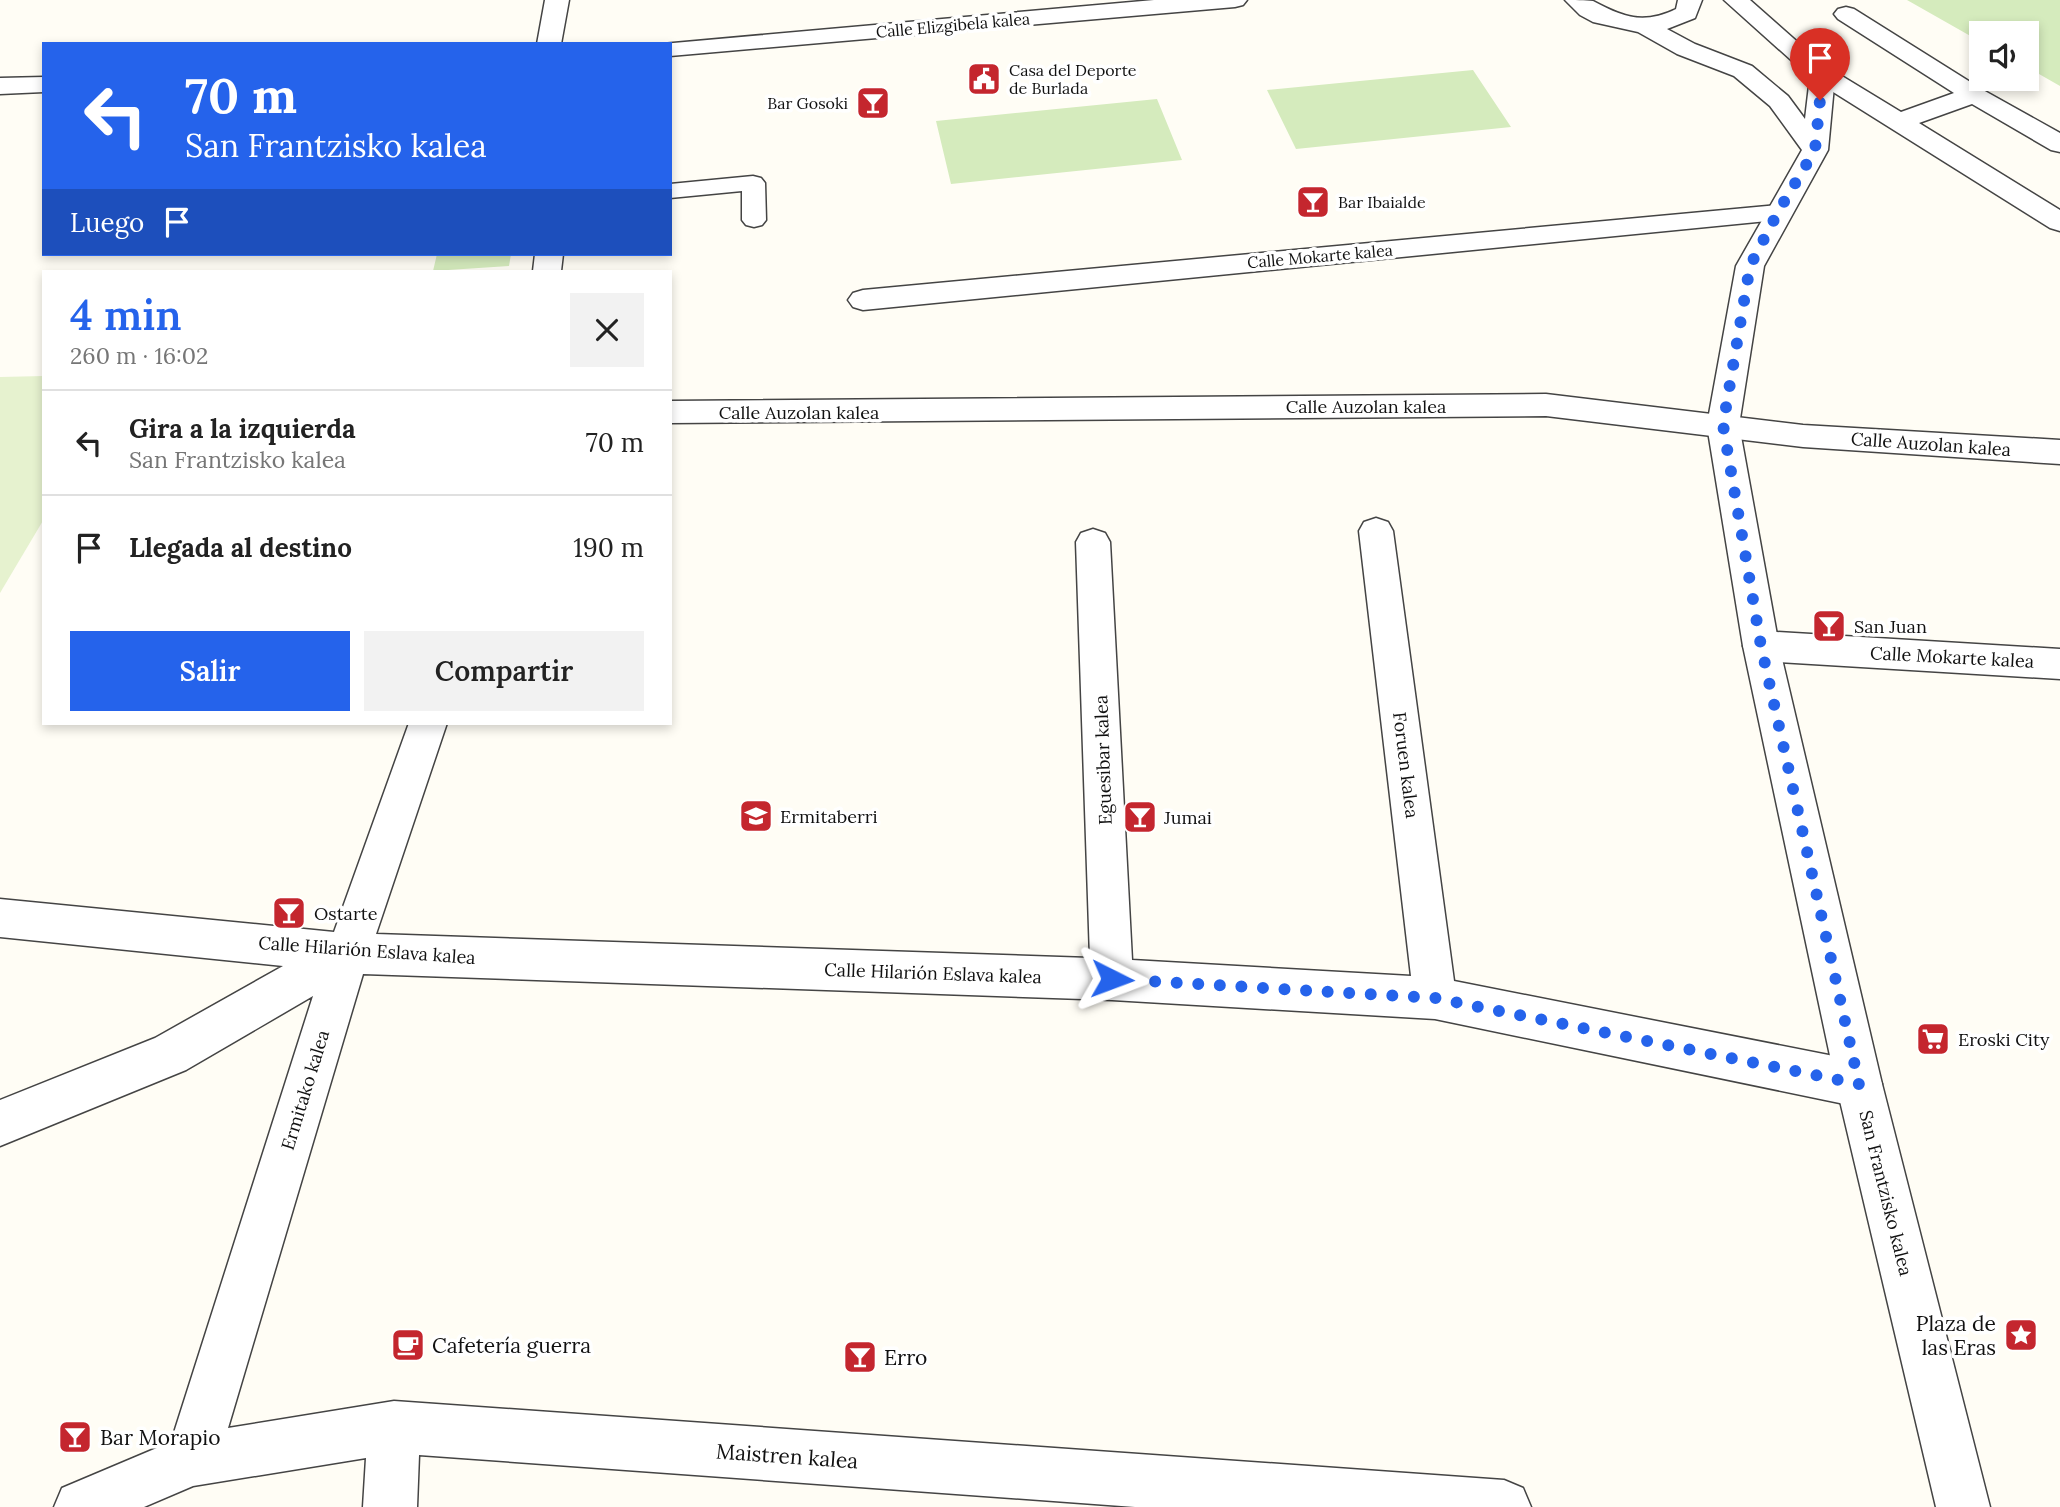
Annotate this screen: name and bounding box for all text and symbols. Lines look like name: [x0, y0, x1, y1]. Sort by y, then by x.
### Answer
street label: Calle Elizgibela kalea: [875, 8, 1031, 42]
map controls: [1969, 21, 2039, 91]
button: sound: [1969, 21, 2039, 91]
pin: [1790, 28, 1850, 100]
icon: arrive: [1801, 39, 1839, 77]
public building icon: Casa del Deporte de Burlada: [965, 60, 1003, 98]
place label: Casa del Deporte de Burlada: [1009, 60, 1137, 98]
text: 70 m: [185, 64, 297, 126]
icon: left: [70, 70, 161, 161]
bar icon: Bar Gosoki: [854, 84, 892, 122]
place label: Bar Gosoki: [767, 93, 848, 113]
text: San Frantzisko kalea: [185, 125, 487, 166]
bar icon: Bar Ibaialde: [1294, 183, 1332, 221]
place label: Bar Ibaialde: [1338, 192, 1426, 212]
icon: arrive: [158, 203, 196, 241]
text: Luego: [70, 206, 144, 239]
street label: Calle Mokarte kalea: [1246, 240, 1394, 272]
text: 4 min: [70, 288, 182, 342]
button: close: [570, 293, 644, 367]
text: 260 m · 16:02: [70, 341, 208, 370]
street label: Calle Auzolan kalea: [1286, 395, 1446, 418]
street label: Calle Auzolan kalea: [719, 401, 879, 424]
text: Gira a la izquierda: [129, 412, 356, 445]
icon: left: [70, 424, 108, 462]
text: 70 m: [586, 426, 644, 459]
street label: Calle Auzolan kalea: [1850, 427, 2012, 461]
text: San Frantzisko kalea: [129, 445, 346, 474]
icon: arrive: [70, 529, 108, 567]
text: Llegada al destino: [129, 531, 352, 564]
text: 190 m: [573, 531, 644, 564]
bar icon: San Juan: [1810, 607, 1848, 645]
place label: San Juan: [1854, 615, 1927, 638]
button: Salir: [70, 631, 350, 711]
button: Compartir: [364, 631, 644, 711]
street label: Calle Mokarte kalea: [1869, 641, 2035, 673]
street label: Eguesibar kalea: [1089, 695, 1117, 825]
street label: Foruen kalea: [1388, 711, 1424, 819]
school or university icon: Ermitaberri: [737, 797, 775, 835]
bar icon: Jumai: [1121, 798, 1159, 836]
place label: Ermitaberri: [780, 805, 878, 828]
place label: Jumai: [1163, 806, 1212, 829]
bar icon: Ostarte: [270, 894, 308, 932]
place label: Ostarte: [314, 902, 378, 925]
street label: Calle Hilarión Eslava kalea: [258, 931, 476, 969]
position arrow: [1075, 942, 1149, 1016]
street label: Calle Hilarión Eslava kalea: [824, 958, 1042, 988]
supermarket icon: Eroski City: [1914, 1020, 1952, 1058]
street label: Ermitako kalea: [276, 1027, 334, 1153]
place label: Eroski City: [1958, 1028, 2050, 1051]
street label: San Frantzisko kalea: [1854, 1108, 1918, 1278]
place label: Plaza de las Eras: [1916, 1310, 1996, 1361]
place icon: Plaza de las Eras: [2002, 1316, 2040, 1354]
cafe icon: Cafetería guerra: [389, 1326, 427, 1364]
place label: Cafetería guerra: [432, 1332, 591, 1359]
bar icon: Erro: [841, 1338, 879, 1376]
place label: Erro: [884, 1344, 927, 1371]
bar icon: Bar Morapio: [56, 1418, 94, 1456]
place label: Bar Morapio: [100, 1424, 220, 1451]
street label: Maistren kalea: [715, 1438, 859, 1474]

